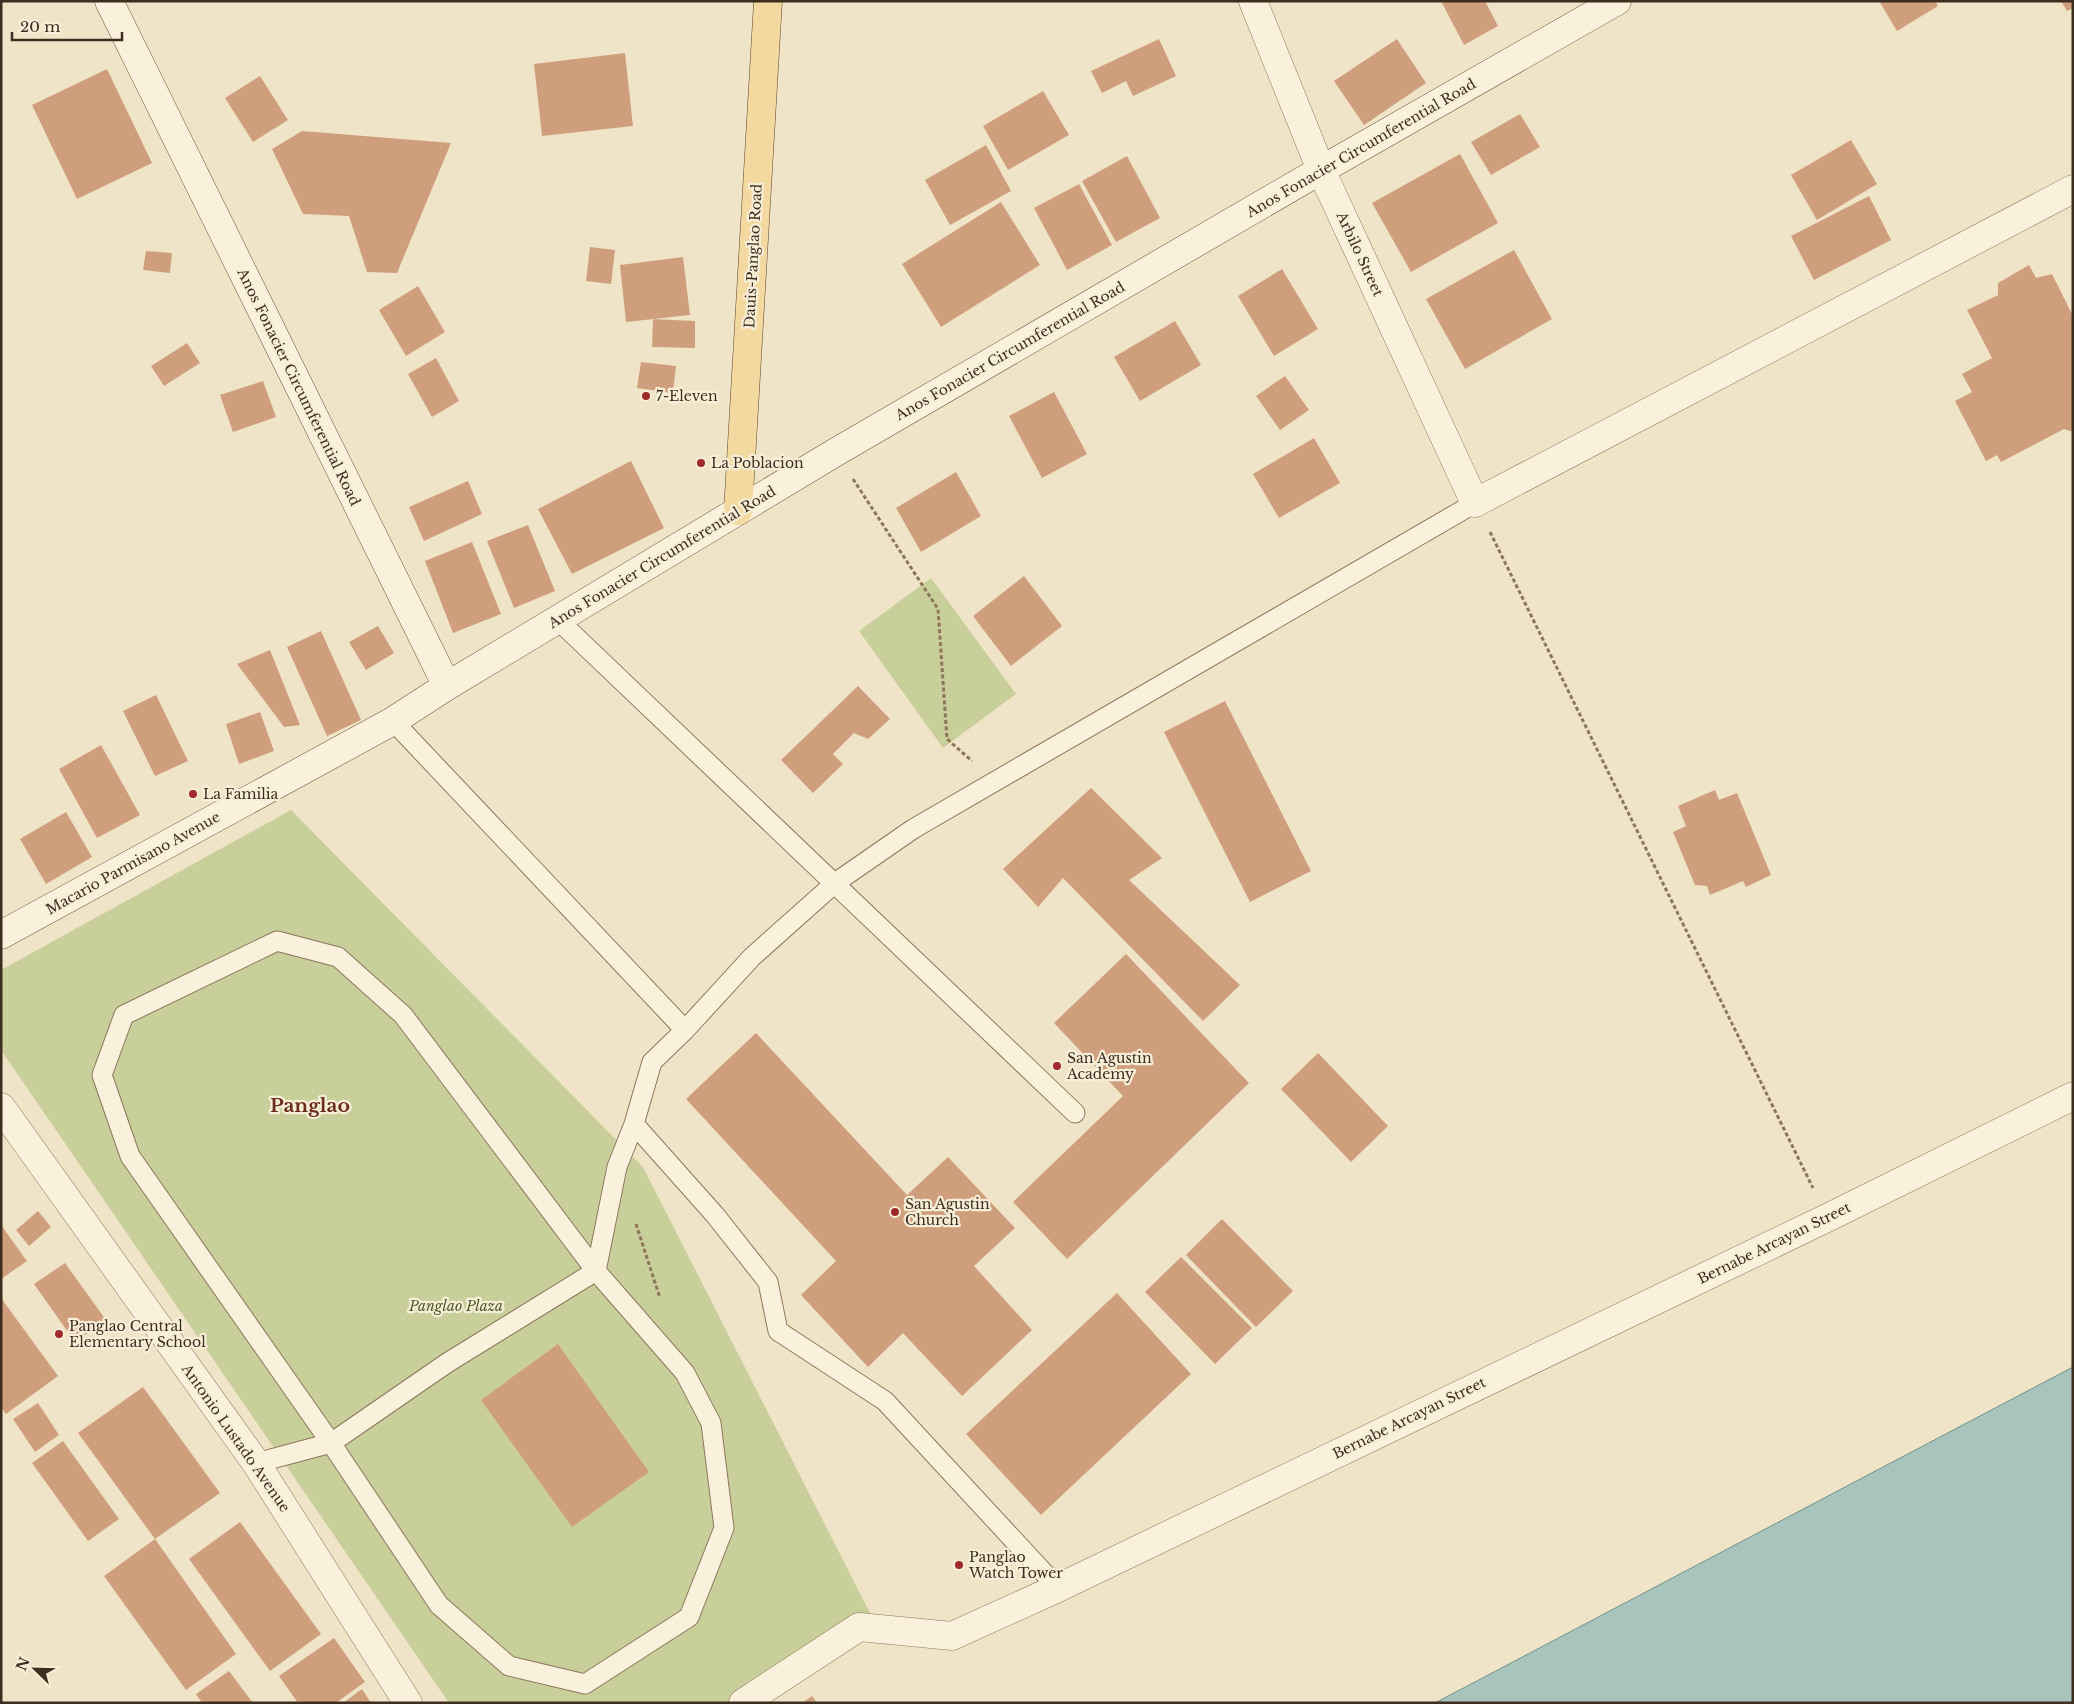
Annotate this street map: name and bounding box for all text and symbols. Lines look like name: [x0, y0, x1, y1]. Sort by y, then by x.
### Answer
scale bar: [12, 10, 122, 42]
text: 20 m: [20, 17, 60, 36]
street label: Anos Fonacier Circumferential Road: [1242, 74, 1479, 222]
street label: Dauis-Panglao Road: [740, 183, 766, 329]
street label: Arbilo Street: [1332, 208, 1388, 300]
street label: Anos Fonacier Circumferential Road: [233, 264, 365, 509]
street label: Anos Fonacier Circumferential Road: [891, 277, 1128, 425]
place label: 7-Eleven: [656, 387, 718, 405]
marker: 7-Eleven: [640, 390, 652, 402]
place label: La Poblacion: [711, 454, 804, 472]
marker: La Poblacion: [695, 457, 707, 469]
street label: Anos Fonacier Circumferential Road: [544, 482, 779, 633]
place label: La Familia: [203, 785, 279, 803]
marker: La Familia: [187, 788, 199, 800]
street label: Macario Parmisano Avenue: [43, 808, 223, 918]
place label: San Agustin Academy: [1066, 1049, 1152, 1083]
marker: San Agustin Academy: [1051, 1060, 1063, 1072]
district label: Panglao: [270, 1094, 350, 1117]
place label: San Agustin Church: [905, 1195, 990, 1229]
street label: Bernabe Arcayan Street: [1694, 1198, 1854, 1288]
marker: San Agustin Church: [889, 1206, 901, 1218]
park label: Panglao Plaza: [408, 1297, 503, 1315]
place label: Panglao Central Elementary School: [69, 1317, 206, 1351]
marker: Panglao Central Elementary School: [53, 1328, 65, 1340]
street label: Antonio Lustado Avenue: [177, 1360, 294, 1516]
street label: Bernabe Arcayan Street: [1329, 1373, 1489, 1463]
place label: Panglao Watch Tower: [968, 1548, 1063, 1582]
marker: Panglao Watch Tower: [953, 1559, 965, 1571]
north arrow: [10, 1644, 60, 1694]
text: N: [12, 1654, 34, 1673]

